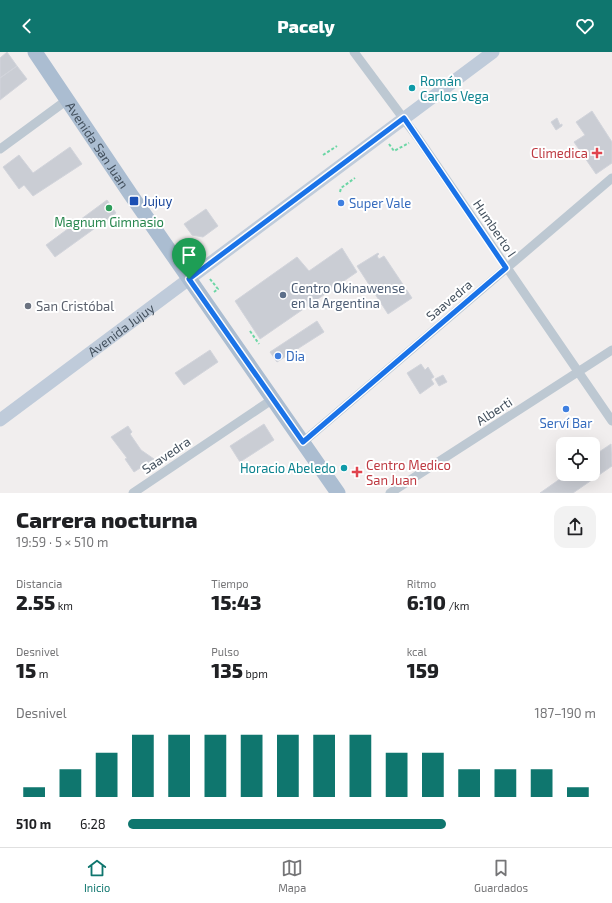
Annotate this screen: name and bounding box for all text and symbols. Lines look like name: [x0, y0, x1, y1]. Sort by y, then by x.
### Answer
icon: back: [16, 15, 38, 37]
text: Pacely: [277, 15, 335, 37]
icon: heart: [574, 15, 596, 37]
place label: Román Carlos Vega: [420, 73, 489, 104]
marker: Román Carlos Vega: [407, 83, 417, 93]
street label: Avenida San Juan: [63, 99, 132, 191]
place label: Climedica: [531, 145, 588, 161]
marker: Climedica: [591, 147, 603, 159]
place label: Jujuy: [143, 193, 172, 209]
marker: Jujuy: [128, 195, 140, 207]
place label: Super Vale: [349, 195, 411, 211]
street label: Humberto I: [470, 196, 520, 260]
marker: Super Vale: [336, 198, 346, 208]
marker: Magnum Gimnasio: [104, 203, 114, 213]
place label: Magnum Gimnasio: [54, 214, 164, 230]
pin: [172, 238, 206, 279]
icon: arrive: [178, 244, 200, 266]
street label: Saavedra: [423, 276, 475, 324]
place label: Centro Okinawense en la Argentina: [291, 280, 405, 311]
marker: Centro Okinawense en la Argentina: [278, 290, 288, 300]
place label: San Cristóbal: [36, 298, 114, 314]
street label: Avenida Jujuy: [85, 300, 158, 360]
marker: San Cristóbal: [23, 301, 33, 311]
place label: Dia: [286, 348, 305, 364]
marker: Dia: [273, 351, 283, 361]
street label: Alberti: [473, 393, 515, 429]
marker: Serví Bar: [561, 404, 571, 414]
place label: Serví Bar: [540, 415, 592, 431]
street label: Saavedra: [139, 433, 193, 477]
map controls: [556, 437, 600, 481]
button: locate: [556, 437, 600, 481]
place label: Centro Medico San Juan: [366, 457, 451, 488]
place label: Horacio Abeledo: [240, 460, 336, 476]
marker: Horacio Abeledo: [339, 463, 349, 473]
marker: Centro Medico San Juan: [351, 466, 363, 478]
text: Carrera nocturna: [16, 506, 198, 532]
button: share: [554, 506, 596, 548]
text: 19:59 · 5 × 510 m: [16, 534, 108, 550]
text: Distancia: [16, 577, 62, 590]
text: Tiempo: [211, 577, 249, 590]
text: Ritmo: [407, 577, 436, 590]
text: 2.55: [16, 590, 55, 614]
text: 15:43: [211, 590, 261, 614]
text: 6:10: [407, 590, 446, 614]
text: km: [55, 599, 73, 612]
text: /km: [446, 599, 469, 612]
text: Desnivel: [16, 645, 59, 658]
text: Pulso: [211, 645, 239, 658]
text: kcal: [407, 645, 427, 658]
text: 15: [16, 658, 36, 682]
text: 135: [211, 658, 243, 682]
text: 159: [407, 658, 439, 682]
text: m: [36, 667, 48, 680]
text: bpm: [243, 667, 268, 680]
text: Desnivel: [16, 705, 67, 721]
text: 187–190 m: [535, 705, 596, 721]
text: 510 m: [16, 816, 51, 832]
text: 6:28: [80, 816, 106, 832]
tab: Inicio: [84, 857, 110, 894]
tab: Mapa: [278, 857, 306, 894]
tab: Guardados: [474, 857, 528, 894]

